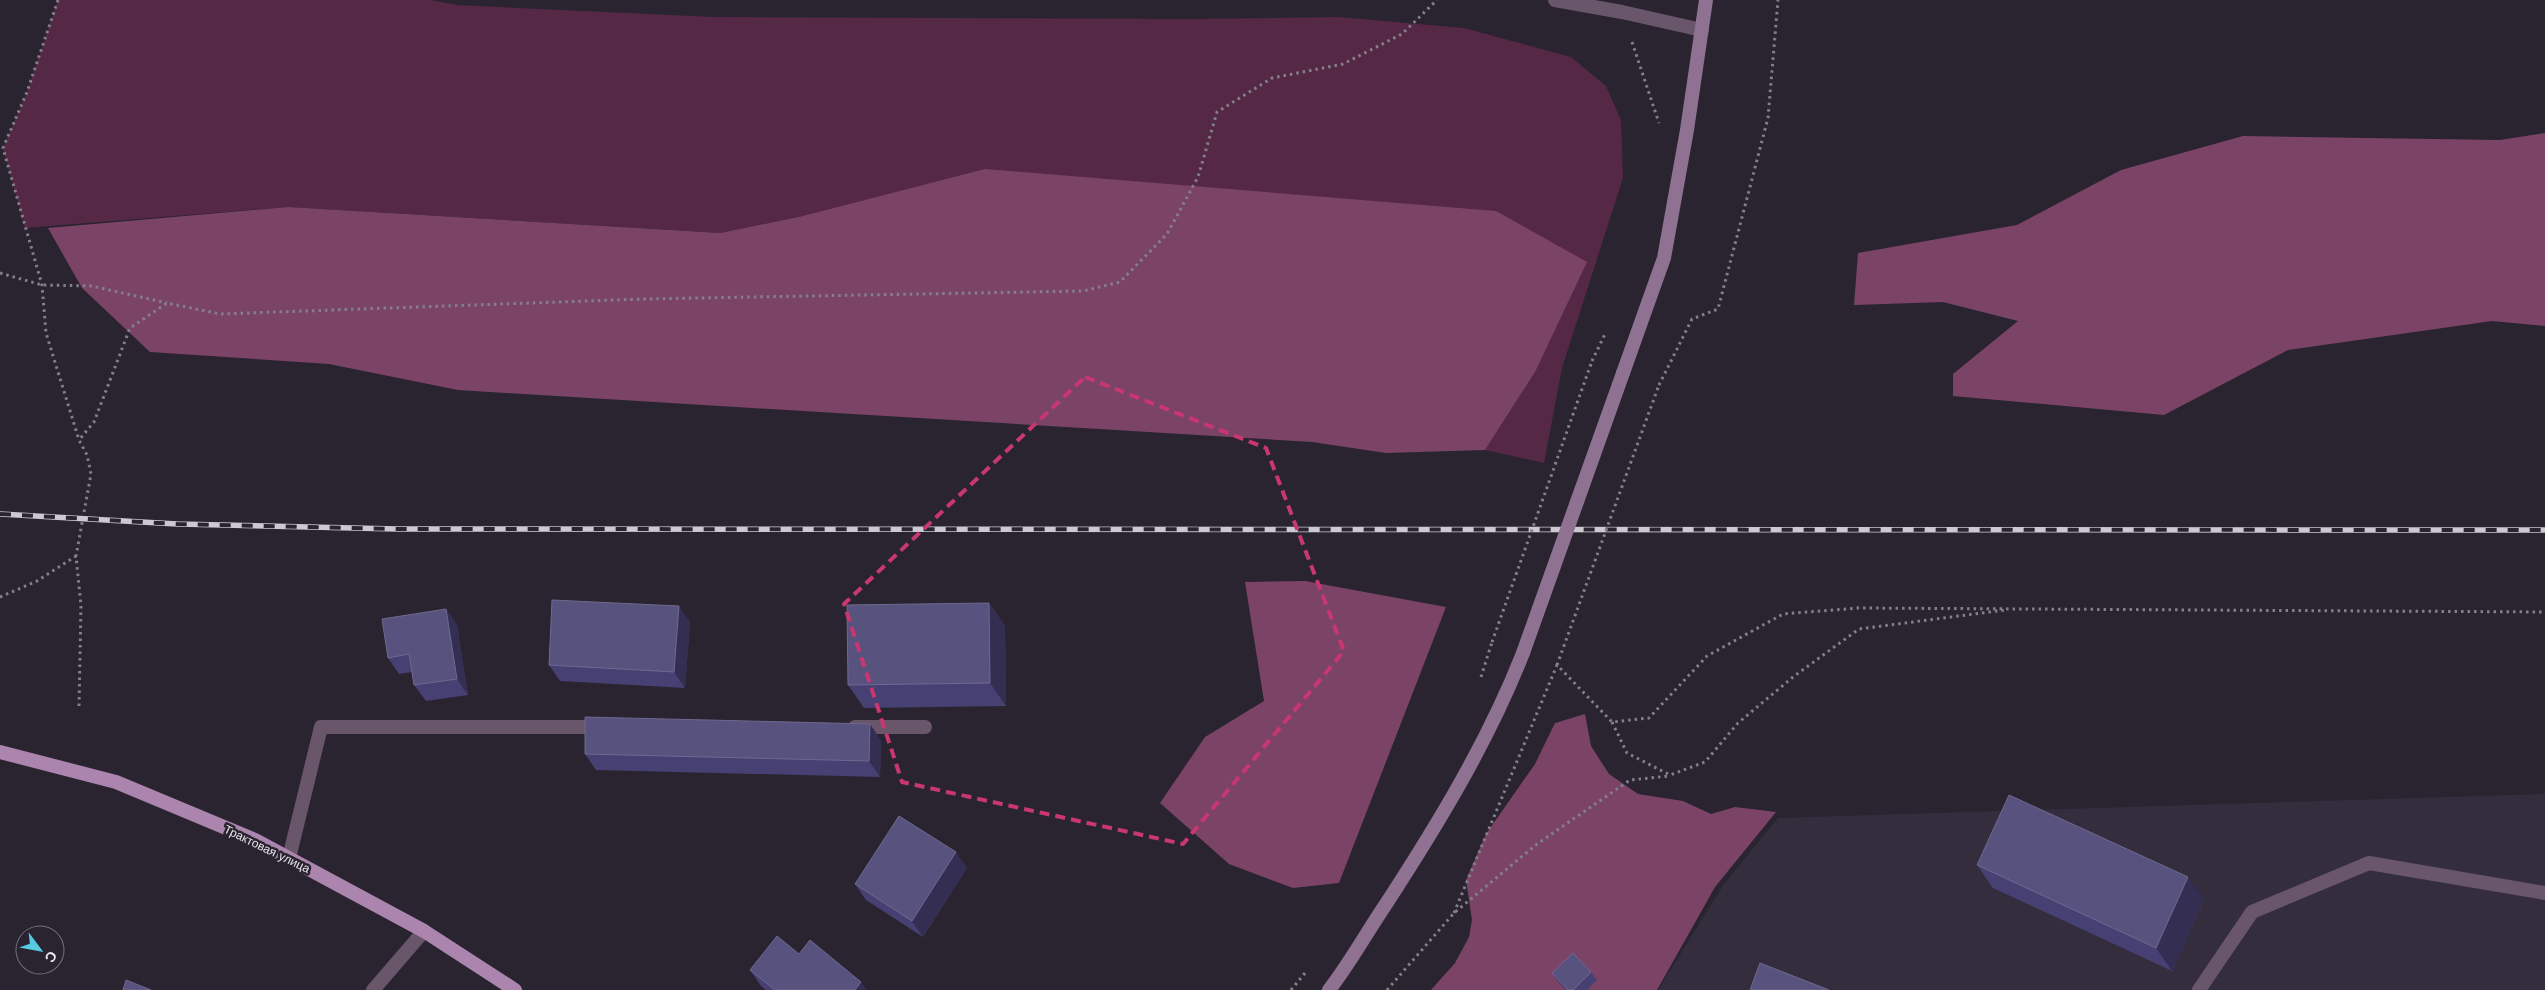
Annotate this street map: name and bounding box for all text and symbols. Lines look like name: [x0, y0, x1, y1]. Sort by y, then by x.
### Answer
street label: Трактовая улица: [222, 822, 313, 876]
north arrow: [15, 925, 65, 975]
text: С: [42, 948, 60, 965]

